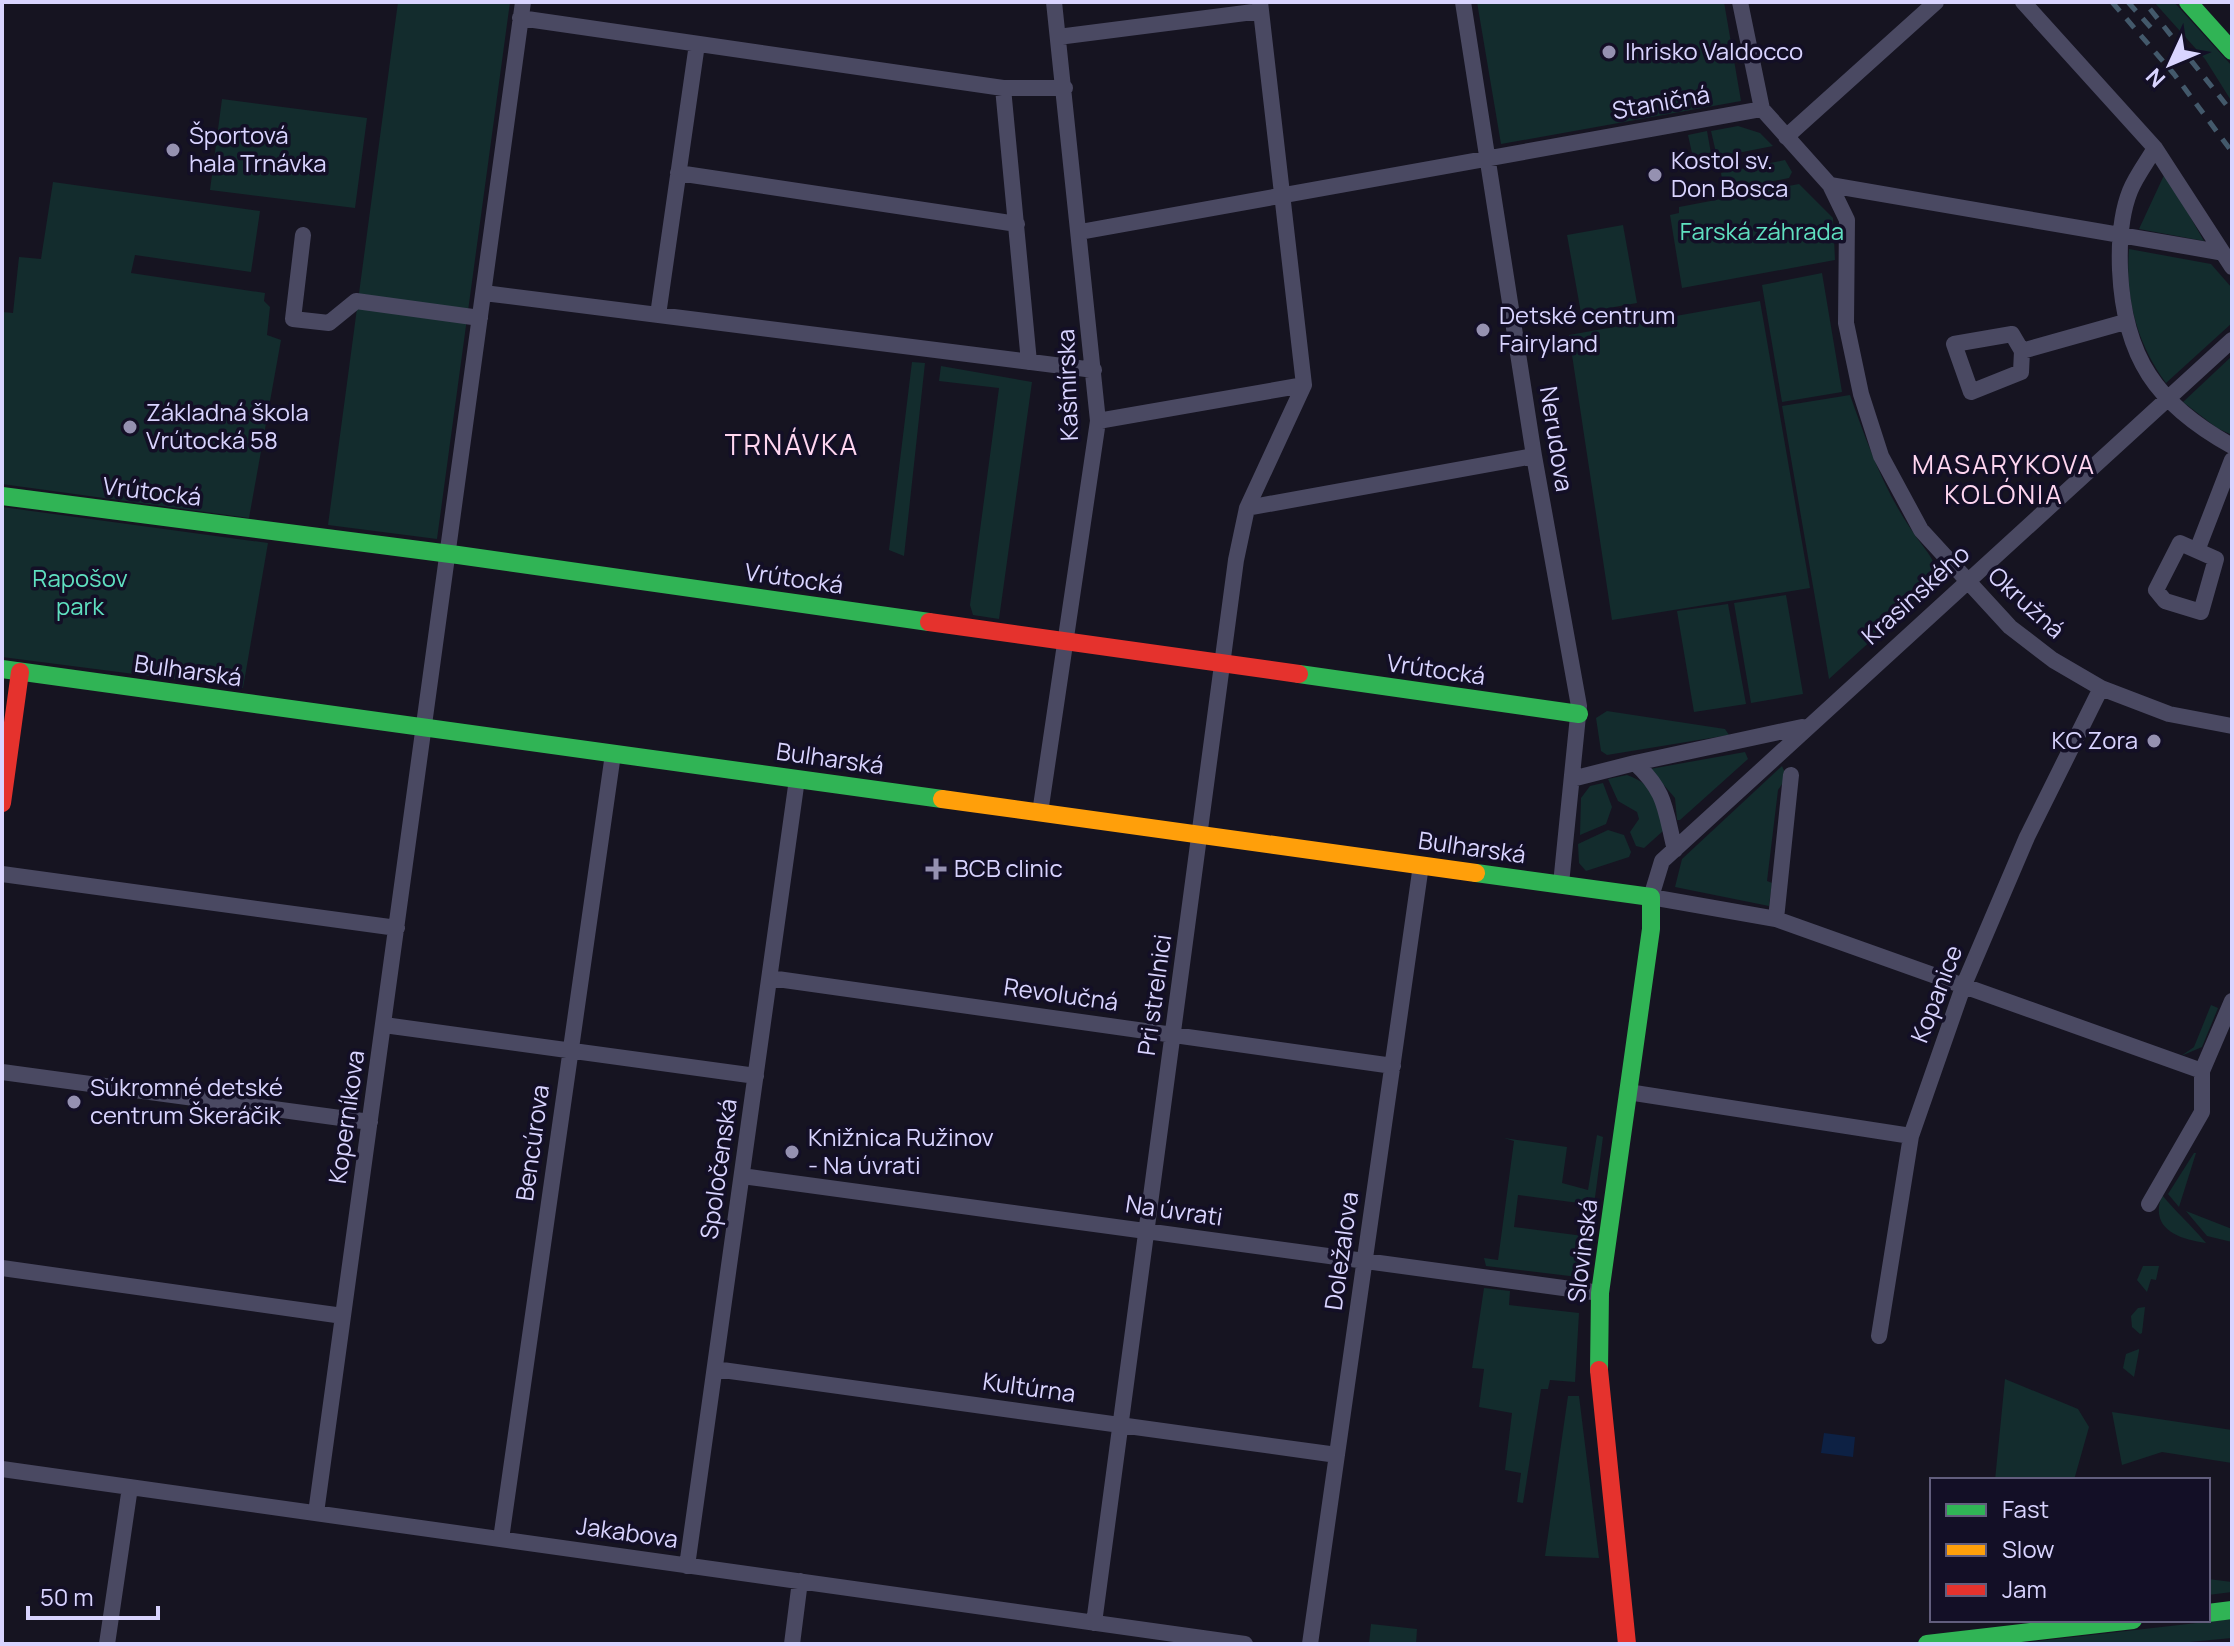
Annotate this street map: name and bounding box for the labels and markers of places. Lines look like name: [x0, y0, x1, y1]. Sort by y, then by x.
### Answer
place label: Ihrisko Valdocco: [1625, 34, 1803, 67]
marker: Ihrisko Valdocco: [1600, 43, 1618, 61]
place label: Športová hala Trnávka: [189, 118, 327, 179]
marker: Športová hala Trnávka: [164, 141, 182, 159]
place label: Kostol sv. Don Bosca: [1671, 143, 1788, 204]
marker: Kostol sv. Don Bosca: [1646, 166, 1664, 184]
place label: Detské centrum Fairyland: [1499, 298, 1675, 359]
marker: Detské centrum Fairyland: [1474, 321, 1492, 339]
place label: Základná škola Vrútocká 58: [146, 395, 309, 456]
marker: Základná škola Vrútocká 58: [121, 418, 139, 436]
place label: KC Zora: [2052, 723, 2138, 756]
marker: KC Zora: [2145, 732, 2163, 750]
place label: BCB clinic: [954, 851, 1063, 884]
marker: BCB clinic: [925, 858, 947, 880]
place label: Súkromné detské centrum Škeráčik: [90, 1070, 283, 1131]
marker: Súkromné detské centrum Škeráčik: [65, 1093, 83, 1111]
place label: Knižnica Ružinov - Na úvrati: [808, 1120, 994, 1181]
marker: Knižnica Ružinov - Na úvrati: [783, 1143, 801, 1161]

